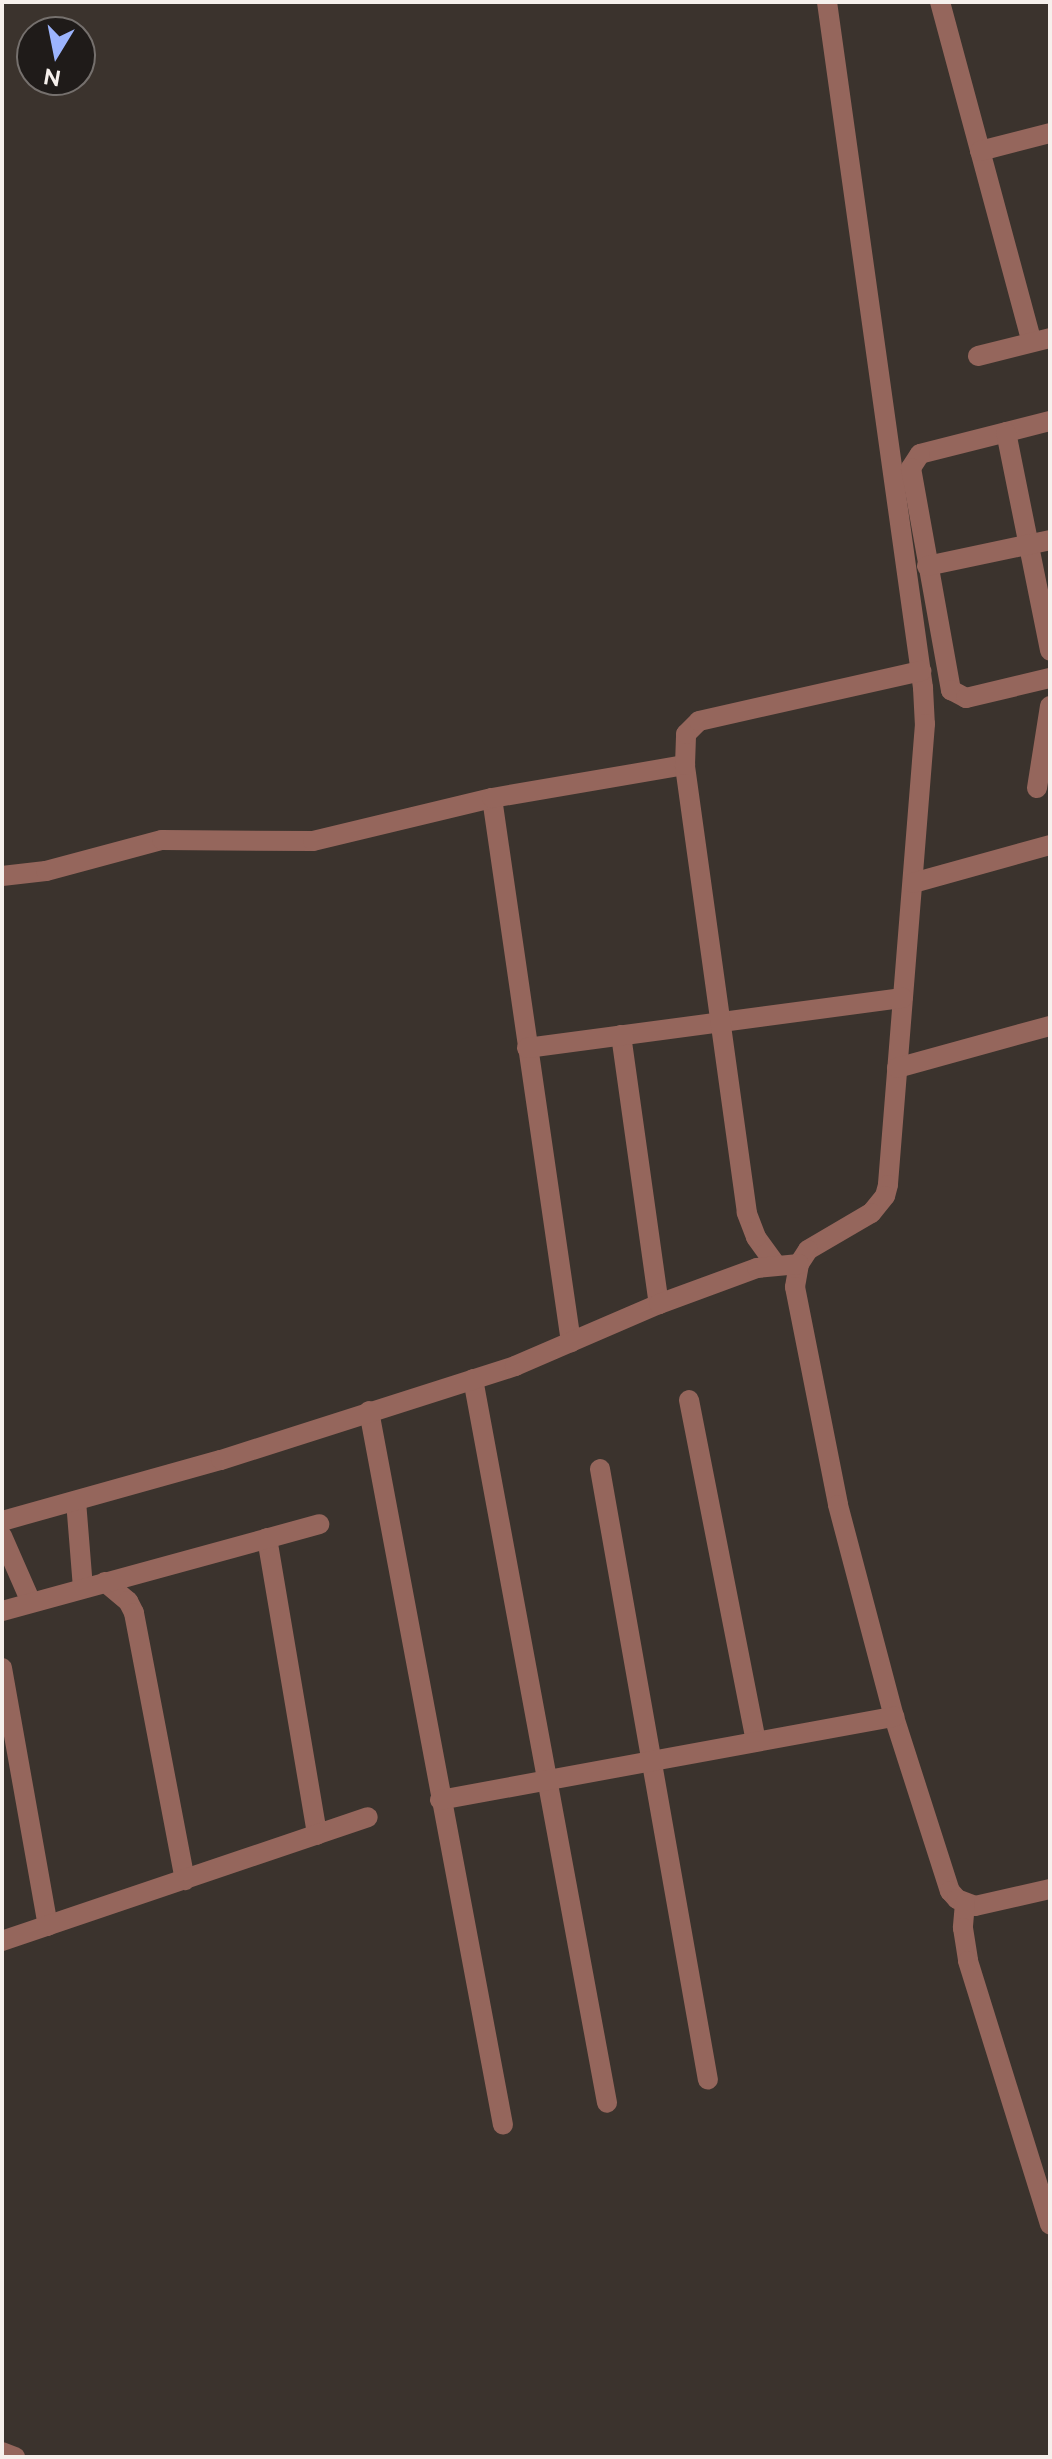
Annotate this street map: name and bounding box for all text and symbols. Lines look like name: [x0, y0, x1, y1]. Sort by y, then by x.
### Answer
north arrow: [16, 16, 96, 96]
text: N: [42, 63, 63, 92]

